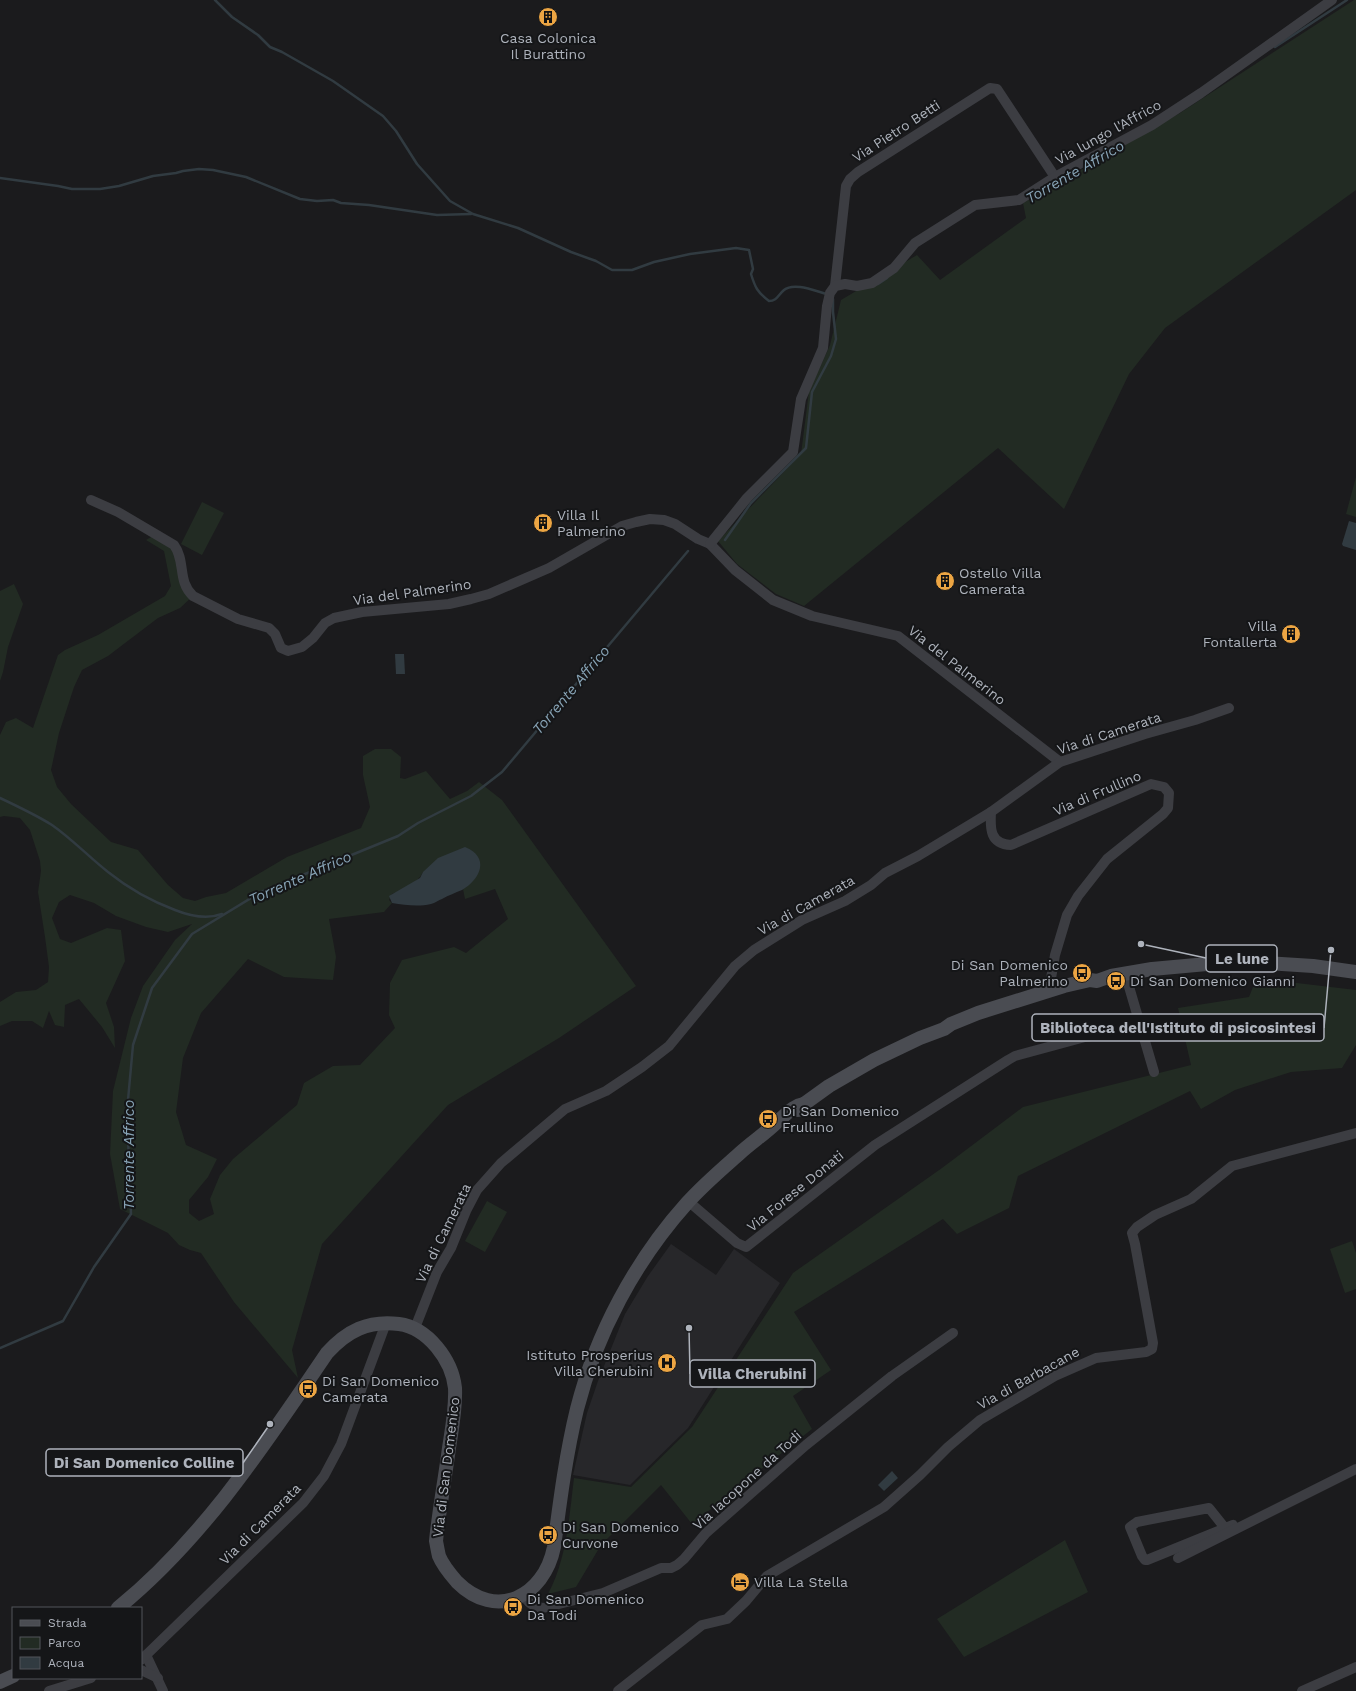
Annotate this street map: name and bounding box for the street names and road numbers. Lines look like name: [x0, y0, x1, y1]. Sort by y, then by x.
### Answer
street label: Via lungo l'Affrico: [1052, 96, 1164, 168]
street label: Via Pietro Betti: [849, 97, 943, 165]
street label: Via del Palmerino: [352, 576, 472, 608]
street label: Via del Palmerino: [905, 622, 1009, 708]
street label: Via di Camerata: [1055, 709, 1163, 757]
street label: Via di Frullino: [1051, 767, 1143, 819]
street label: Via di Camerata: [755, 872, 857, 938]
street label: Via Forese Donati: [744, 1147, 846, 1235]
street label: Via di Camerata: [412, 1181, 474, 1285]
street label: Via di Barbacane: [974, 1343, 1082, 1413]
street label: Via di San Domenico: [429, 1396, 463, 1538]
street label: Via Iacopone da Todi: [689, 1427, 805, 1533]
street label: Via di Camerata: [216, 1480, 304, 1568]

